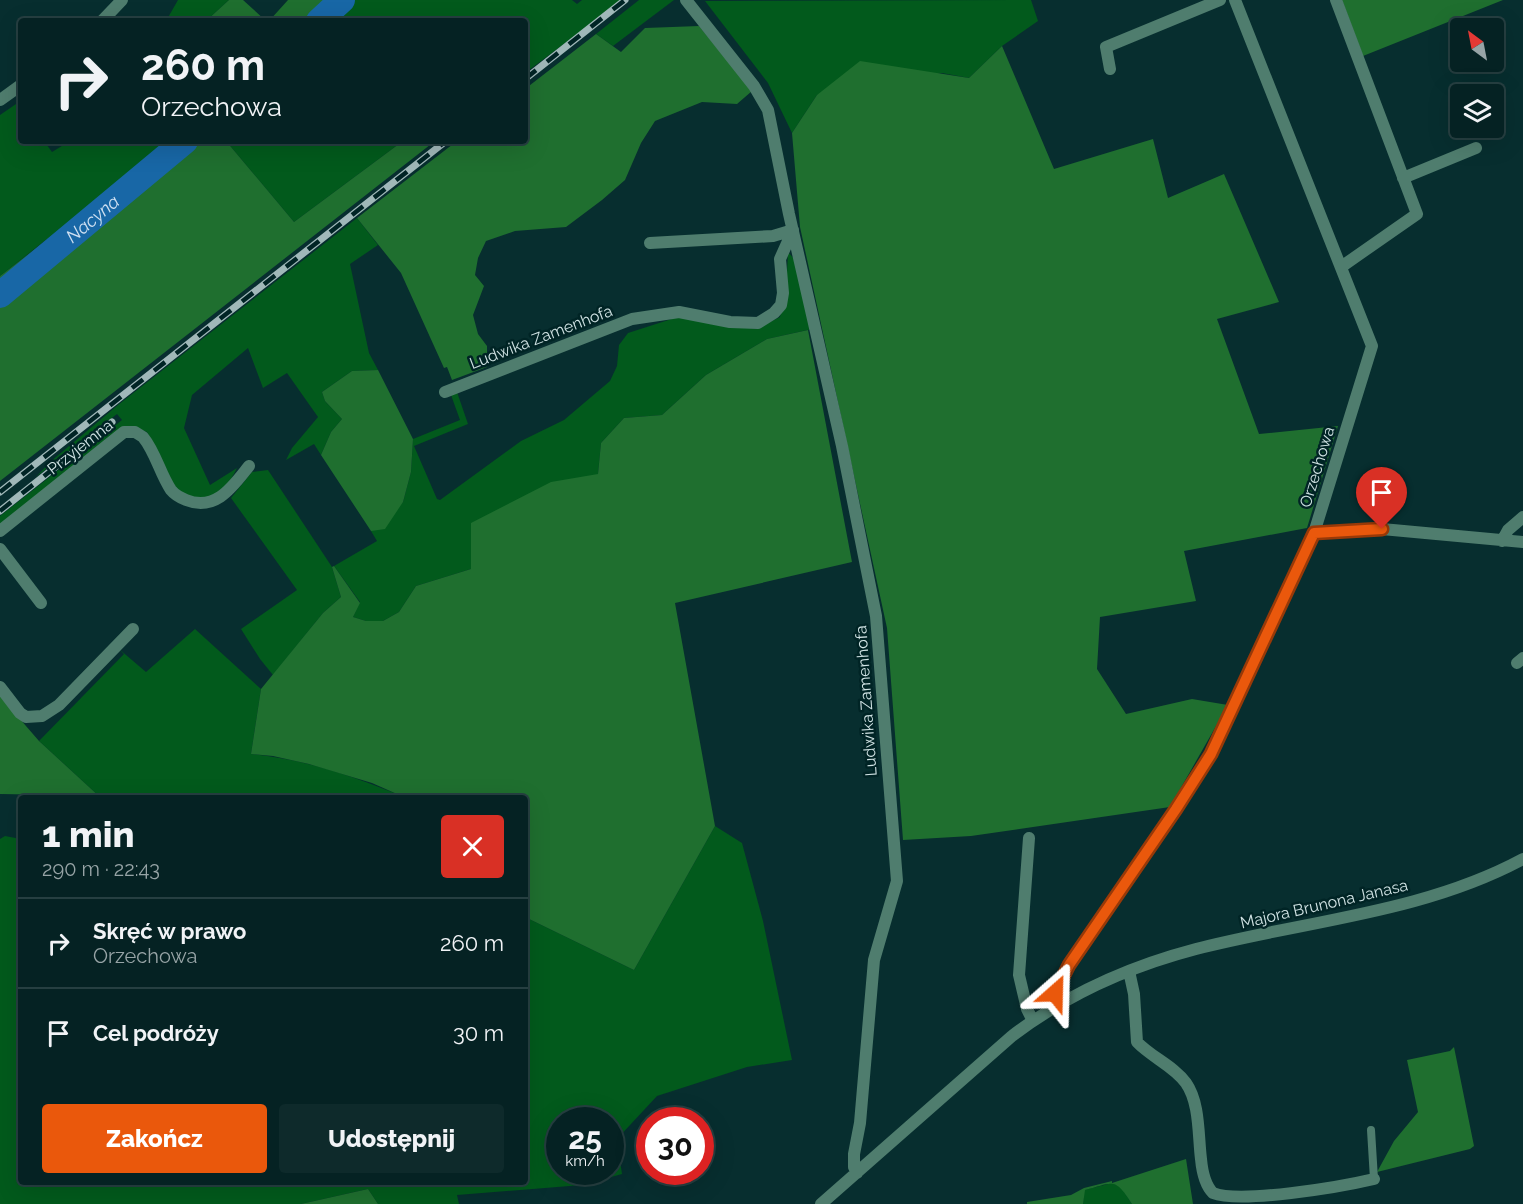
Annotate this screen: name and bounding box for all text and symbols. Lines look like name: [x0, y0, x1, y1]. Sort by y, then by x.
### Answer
north arrow: [1450, 18, 1504, 72]
map controls: [1450, 18, 1504, 138]
text: 260 m: [141, 41, 265, 90]
icon: right: [42, 42, 120, 120]
button: layers: [1450, 84, 1504, 138]
text: Orzechowa: [141, 91, 282, 122]
water label: Nacyna: [61, 190, 123, 246]
street label: Ludwika Zamenhofa: [467, 301, 615, 373]
street label: Przyjemna: [43, 416, 117, 478]
street label: Orzechowa: [1296, 424, 1338, 510]
pin: [1356, 467, 1407, 529]
icon: arrive: [1365, 476, 1398, 509]
street label: Ludwika Zamenhofa: [851, 625, 881, 777]
text: 1 min: [42, 813, 134, 855]
button: close: [441, 815, 504, 878]
text: 290 m · 22:43: [42, 857, 160, 881]
street label: Majora Brunona Janasa: [1238, 875, 1410, 933]
text: Skręć w prawo: [93, 918, 246, 944]
icon: right: [42, 927, 75, 960]
text: 260 m: [440, 930, 504, 956]
text: Orzechowa: [93, 944, 197, 968]
position arrow: [1023, 961, 1087, 1025]
icon: arrive: [42, 1017, 75, 1050]
text: Cel podróży: [93, 1020, 219, 1046]
text: 30 m: [453, 1020, 504, 1046]
button: Zakończ: [42, 1104, 267, 1173]
button: Udostępnij: [279, 1104, 504, 1173]
speed limit sign: 30: [636, 1107, 714, 1185]
text: 25: [568, 1121, 602, 1156]
text: km/h: [565, 1152, 605, 1170]

